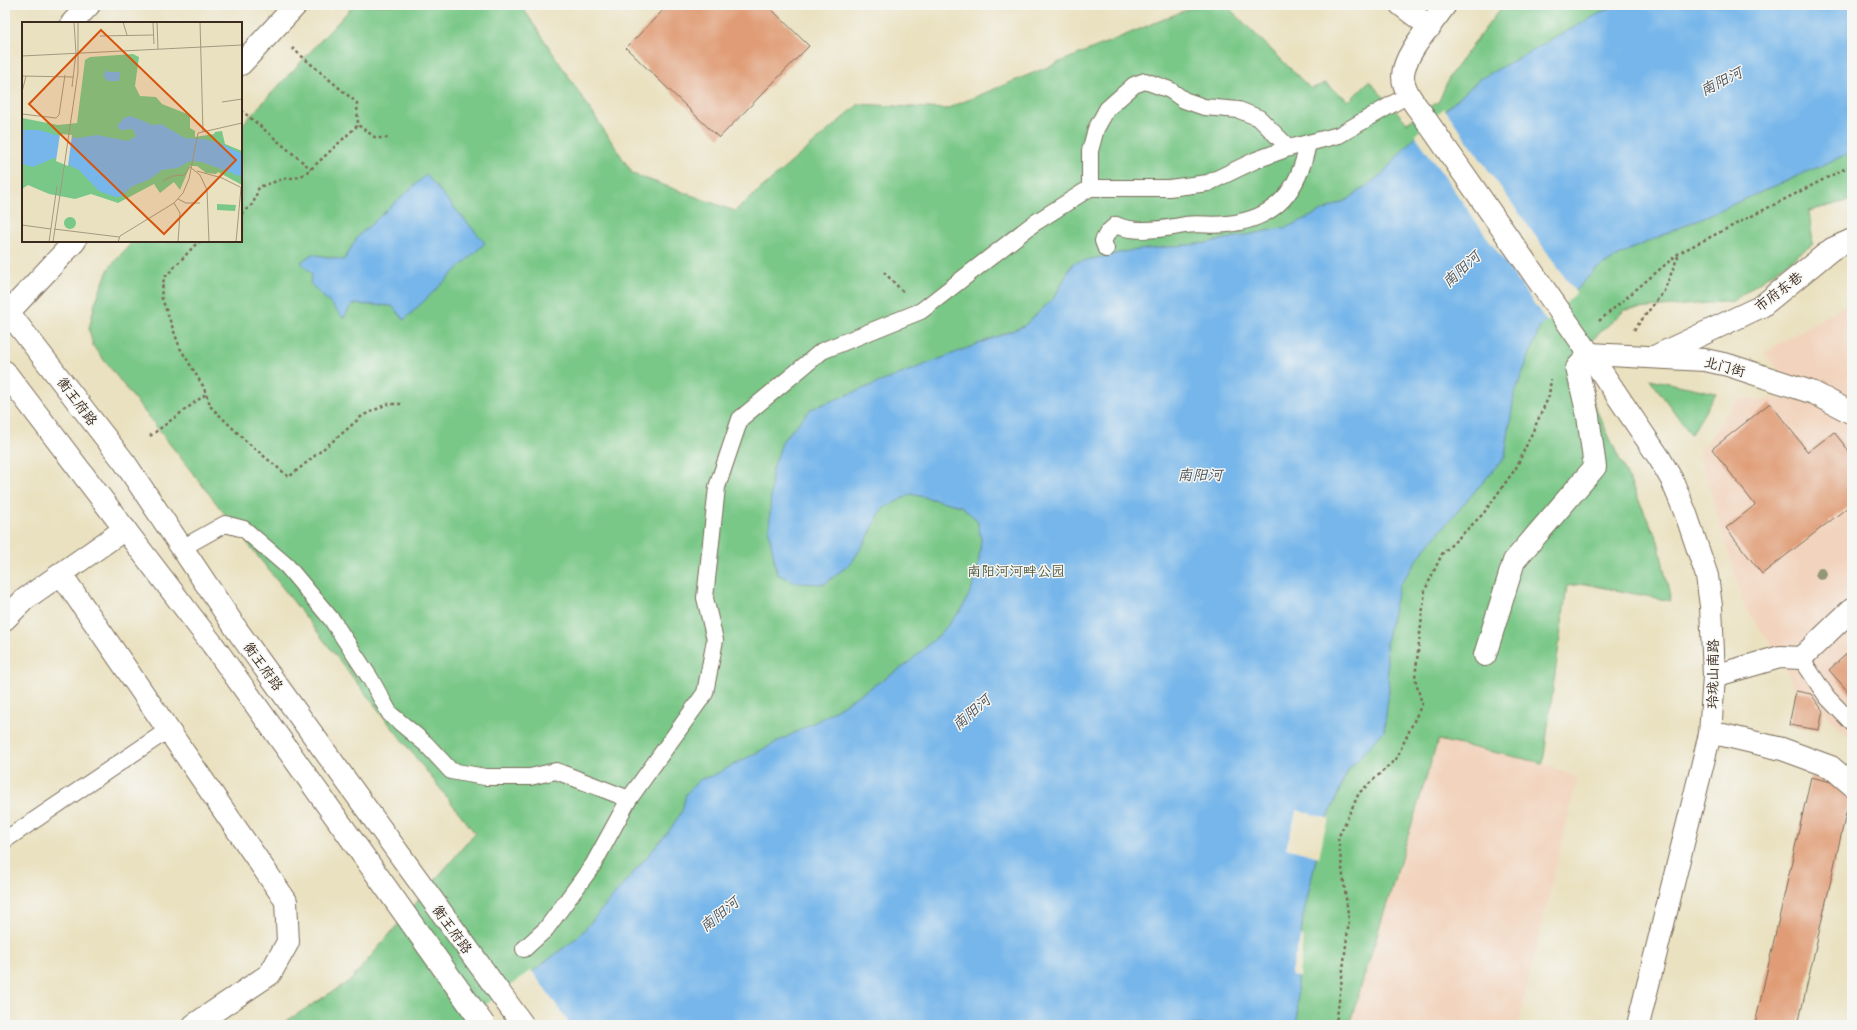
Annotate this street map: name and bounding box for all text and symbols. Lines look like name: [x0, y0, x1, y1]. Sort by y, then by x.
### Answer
inset map: [22, 22, 242, 242]
water label: 南阳河: [1696, 60, 1748, 101]
water label: 南阳河: [1437, 244, 1487, 292]
street label: 市府东巷: [1750, 266, 1807, 315]
street label: 北门街: [1702, 351, 1748, 381]
street label: 衡王府路: [54, 373, 102, 429]
water label: 南阳河: [1177, 464, 1225, 485]
park label: 南阳河河畔公园: [967, 561, 1065, 580]
street label: 衡王府路: [240, 638, 288, 694]
street label: 玲珑山南路: [1702, 639, 1722, 709]
water label: 南阳河: [947, 687, 997, 735]
water label: 南阳河: [695, 890, 745, 936]
street label: 衡王府路: [429, 901, 477, 957]

